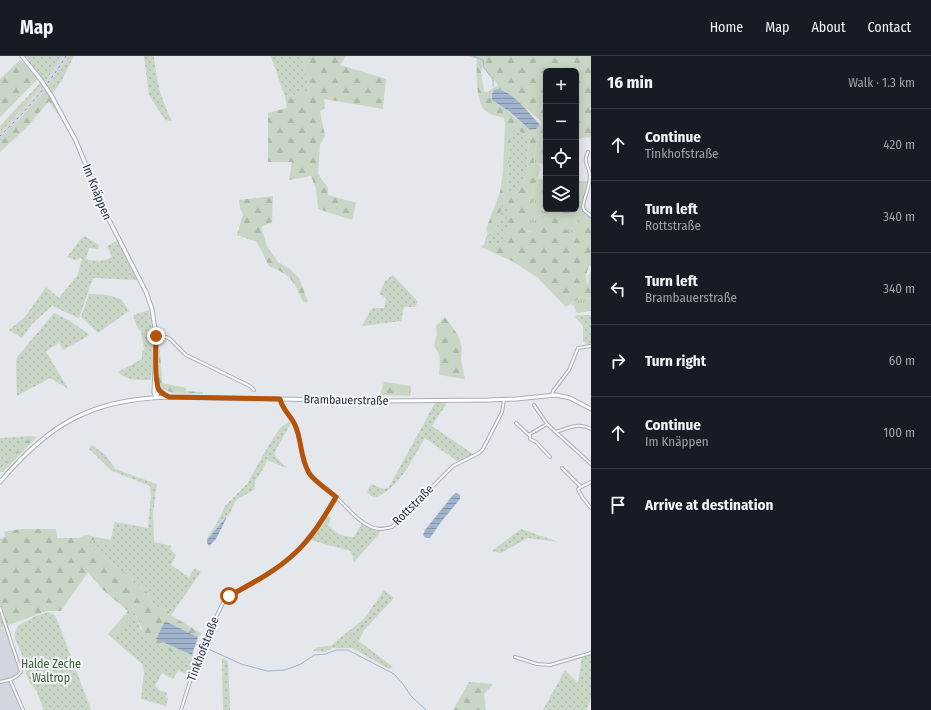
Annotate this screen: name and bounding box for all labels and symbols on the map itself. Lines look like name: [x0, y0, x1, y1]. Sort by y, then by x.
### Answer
street label: Im Knäppen: [80, 162, 114, 222]
route end: [147, 327, 165, 345]
street label: Brambauerstraße: [303, 392, 389, 408]
street label: Rottstraße: [390, 482, 436, 528]
route start: [220, 587, 238, 605]
street label: Tinkhofstraße: [184, 615, 222, 683]
park label: Halde Zeche Waltrop: [21, 657, 81, 685]

